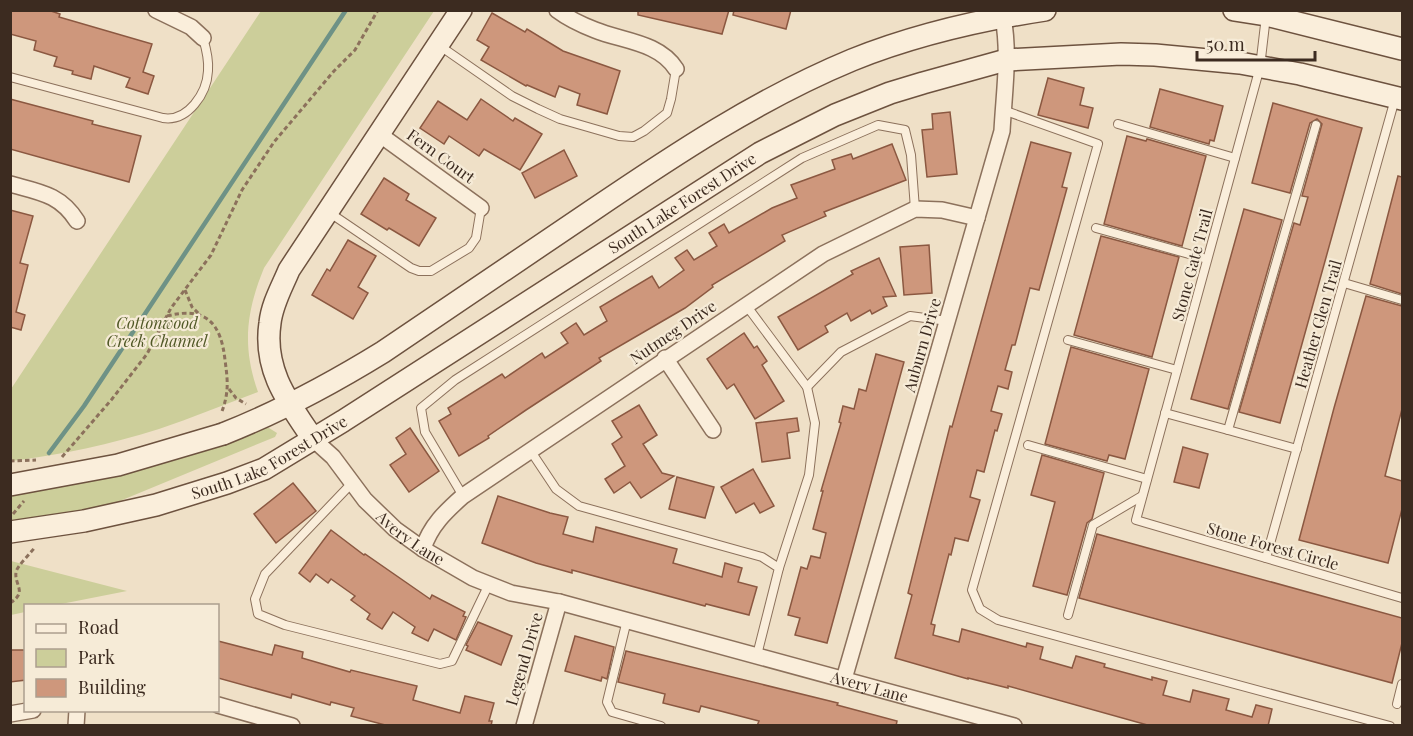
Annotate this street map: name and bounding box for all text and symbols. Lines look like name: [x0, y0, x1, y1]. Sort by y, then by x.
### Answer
scale bar: [1197, 24, 1316, 62]
text: 50 m: [1206, 32, 1245, 56]
street label: Fern Court: [403, 124, 480, 188]
street label: South Lake Forest Drive: [604, 147, 760, 258]
street label: Stone Gate Trail: [1166, 206, 1217, 323]
street label: Heather Glen Trail: [1289, 257, 1346, 391]
street label: Nutmeg Drive: [625, 295, 720, 368]
street label: Auburn Drive: [898, 295, 945, 395]
park label: Cottonwood Creek Channel: [107, 312, 208, 351]
street label: South Lake Forest Drive: [189, 410, 351, 503]
street label: Avery Lane: [371, 505, 449, 569]
street label: Stone Forest Circle: [1205, 517, 1342, 574]
legend: [24, 604, 219, 712]
street label: Legend Drive: [500, 610, 547, 708]
text: Road: [78, 615, 119, 639]
text: Park: [78, 645, 115, 669]
street label: Avery Lane: [827, 665, 911, 707]
text: Building: [78, 675, 146, 699]

